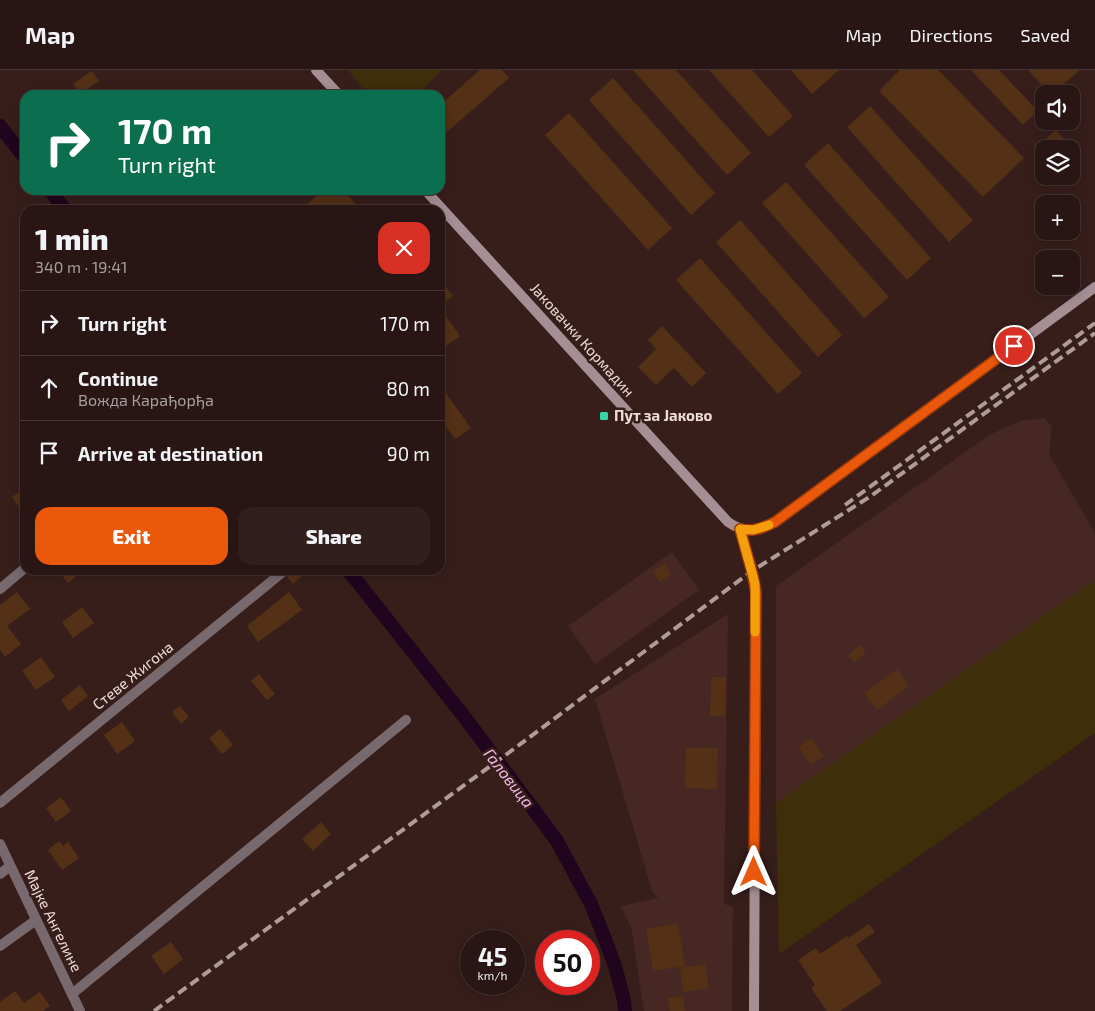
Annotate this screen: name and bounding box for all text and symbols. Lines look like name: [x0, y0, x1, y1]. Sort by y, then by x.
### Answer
text: Map: [25, 20, 75, 49]
text: Map: [845, 24, 882, 46]
text: Directions: [910, 24, 993, 46]
text: Saved: [1021, 24, 1070, 46]
map controls: [1035, 85, 1080, 295]
button: sound: [1035, 85, 1080, 130]
text: 170 m: [118, 109, 212, 151]
icon: right: [35, 110, 100, 175]
button: layers: [1035, 140, 1080, 185]
text: Turn right: [118, 151, 216, 177]
button: +: [1035, 195, 1080, 240]
text: 1 min: [35, 220, 109, 256]
button: close: [378, 222, 430, 274]
button: −: [1035, 250, 1080, 295]
text: 340 m · 19:41: [35, 257, 127, 276]
street label: Јаковачки Кормадин: [527, 279, 639, 400]
icon: right: [35, 309, 63, 337]
text: Turn right: [78, 312, 166, 335]
text: 170 m: [380, 312, 430, 335]
pin: [993, 325, 1035, 367]
icon: arrive: [1000, 332, 1028, 360]
text: Continue: [78, 367, 158, 390]
icon: ahead: [35, 374, 63, 402]
text: 80 m: [386, 377, 430, 400]
text: Вожда Карађорђа: [78, 390, 214, 409]
place label: Пут за Јаково: [614, 406, 713, 424]
marker: Пут за Јаково: [598, 410, 610, 422]
icon: arrive: [35, 439, 63, 467]
text: Arrive at destination: [78, 442, 263, 465]
text: 90 m: [387, 442, 430, 465]
button: Exit: [35, 507, 228, 565]
button: Share: [238, 507, 430, 565]
street label: Стеве Жигона: [88, 637, 176, 713]
water label: Галовица: [480, 744, 538, 811]
position arrow: [727, 845, 779, 897]
street label: Мајке Ангелине: [20, 866, 86, 975]
speed limit sign: 50: [535, 930, 600, 995]
text: 45: [478, 941, 507, 971]
text: km/h: [478, 968, 507, 982]

